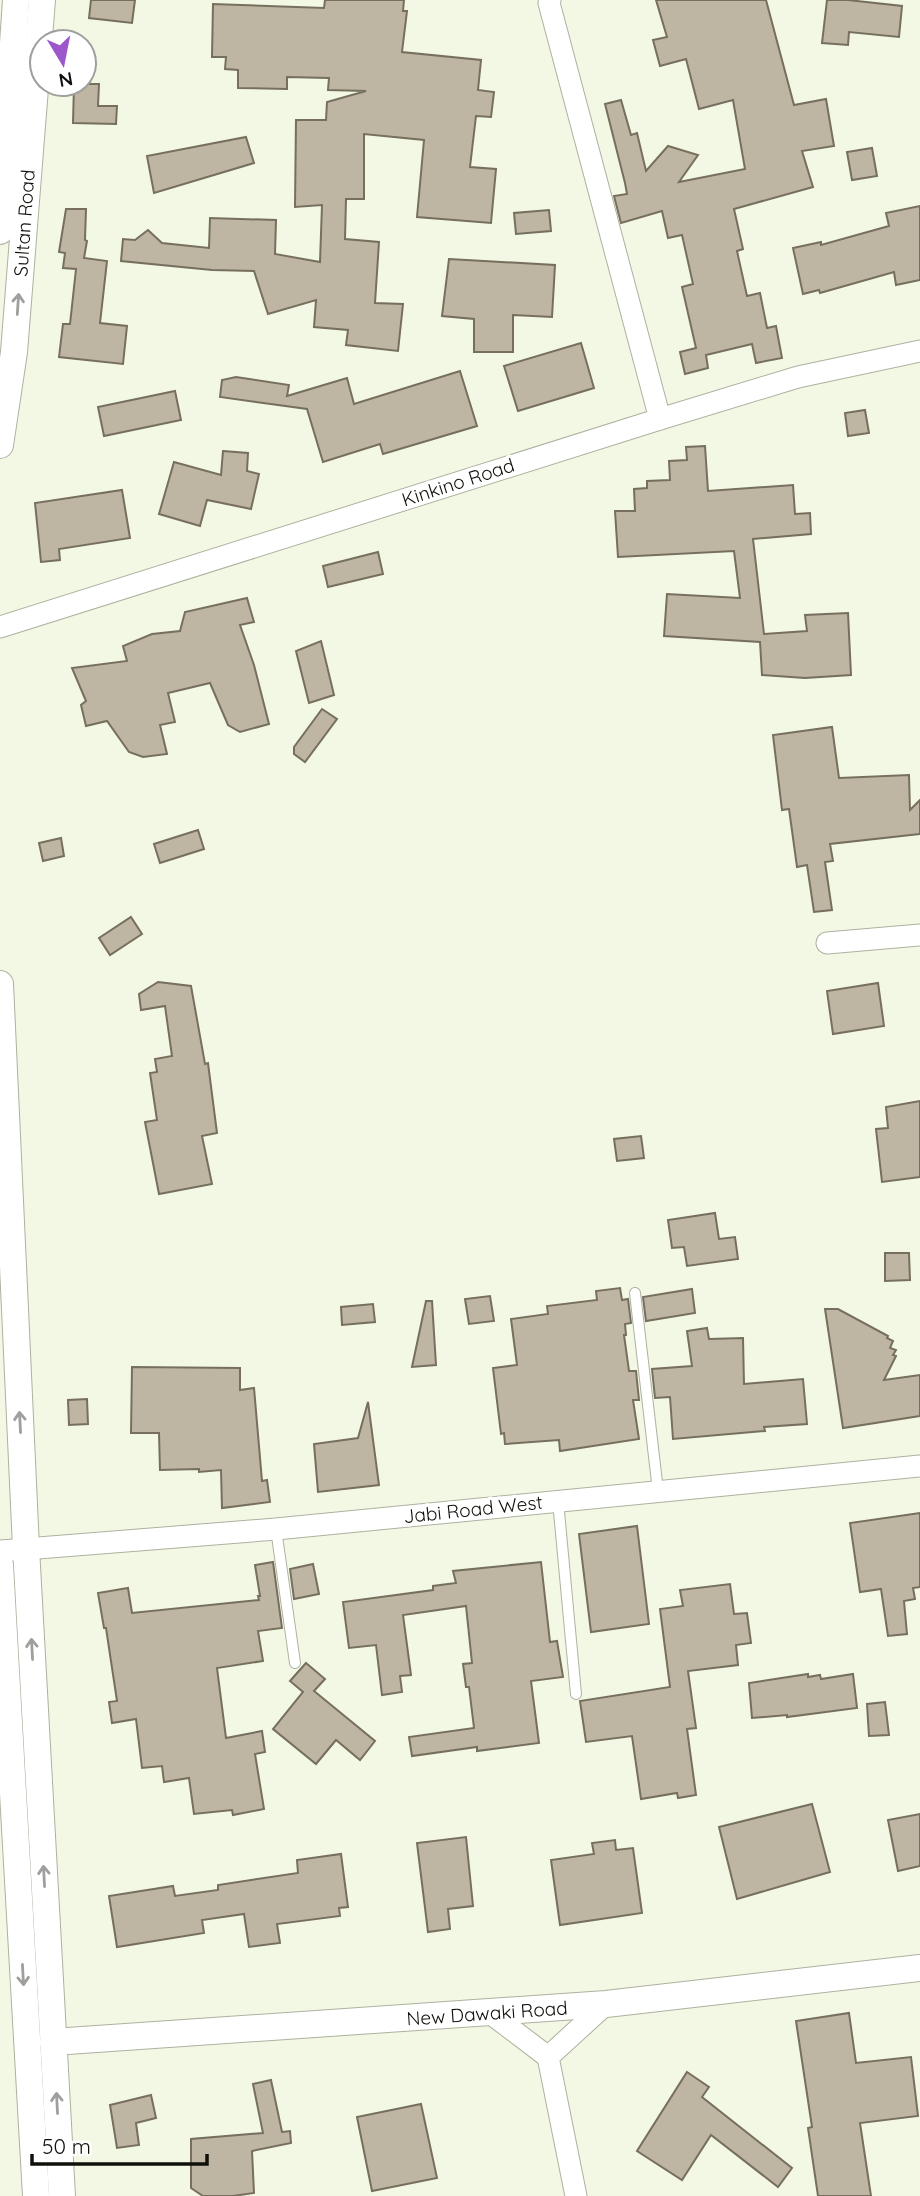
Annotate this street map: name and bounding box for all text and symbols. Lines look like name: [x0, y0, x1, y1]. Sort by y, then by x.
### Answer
north arrow: [28, 28, 98, 98]
text: N: [57, 67, 75, 93]
street label: Sultan Road: [8, 169, 40, 277]
one-way arrow: [12, 293, 25, 316]
street label: Kinkino Road: [399, 453, 517, 511]
one-way arrow: [14, 1411, 27, 1434]
street label: Jabi Road West: [402, 1490, 544, 1528]
one-way arrow: [25, 1638, 38, 1661]
one-way arrow: [38, 1865, 51, 1888]
one-way arrow: [17, 1963, 30, 1986]
street label: New Dawaki Road: [406, 1995, 568, 2031]
one-way arrow: [50, 2092, 63, 2115]
scale bar: [32, 2122, 206, 2166]
text: 50 m: [42, 2133, 91, 2159]

